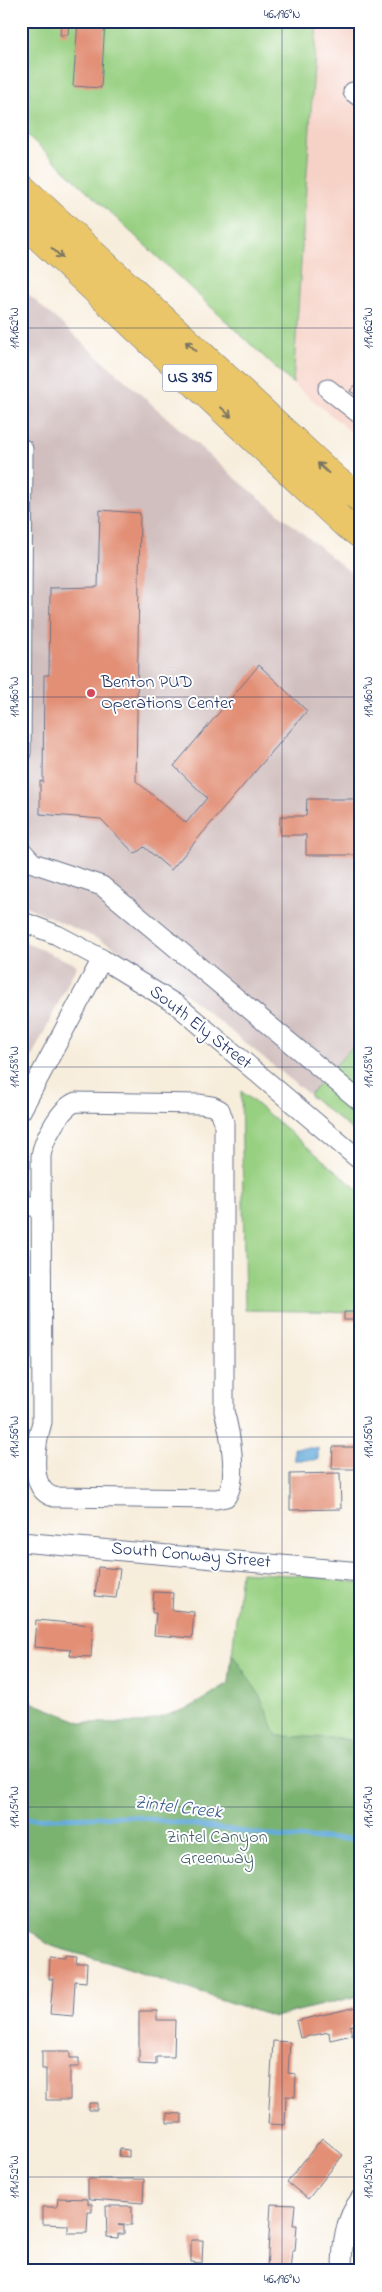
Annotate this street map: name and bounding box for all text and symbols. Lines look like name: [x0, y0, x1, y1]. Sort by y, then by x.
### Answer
text: 46.196°N: [264, 6, 300, 24]
one-way arrow: [50, 247, 63, 259]
text: 119.162°W: [6, 307, 24, 349]
text: 119.162°W: [360, 307, 378, 349]
one-way arrow: [185, 340, 198, 352]
road number: US 395: [162, 364, 218, 392]
one-way arrow: [220, 406, 233, 418]
one-way arrow: [317, 462, 330, 474]
place label: Benton PUD Operations Center: [100, 670, 234, 717]
text: 119.160°W: [6, 677, 24, 717]
text: 119.160°W: [360, 677, 378, 717]
marker: Benton PUD Operations Center: [85, 687, 97, 699]
street label: South Ely Street: [143, 980, 257, 1076]
text: 119.158°W: [6, 1046, 24, 1088]
text: 119.158°W: [360, 1046, 378, 1088]
text: 119.156°W: [6, 1416, 24, 1458]
text: 119.156°W: [360, 1416, 378, 1458]
street label: South Conway Street: [110, 1536, 272, 1576]
text: 119.154°W: [6, 1786, 24, 1828]
text: 119.154°W: [360, 1786, 378, 1828]
water label: Zintel Creek: [133, 1789, 224, 1827]
park label: Zintel Canyon Greenway: [166, 1825, 268, 1872]
text: 119.152°W: [6, 2156, 24, 2198]
text: 119.152°W: [360, 2156, 378, 2198]
text: 46.196°N: [264, 2271, 300, 2289]

